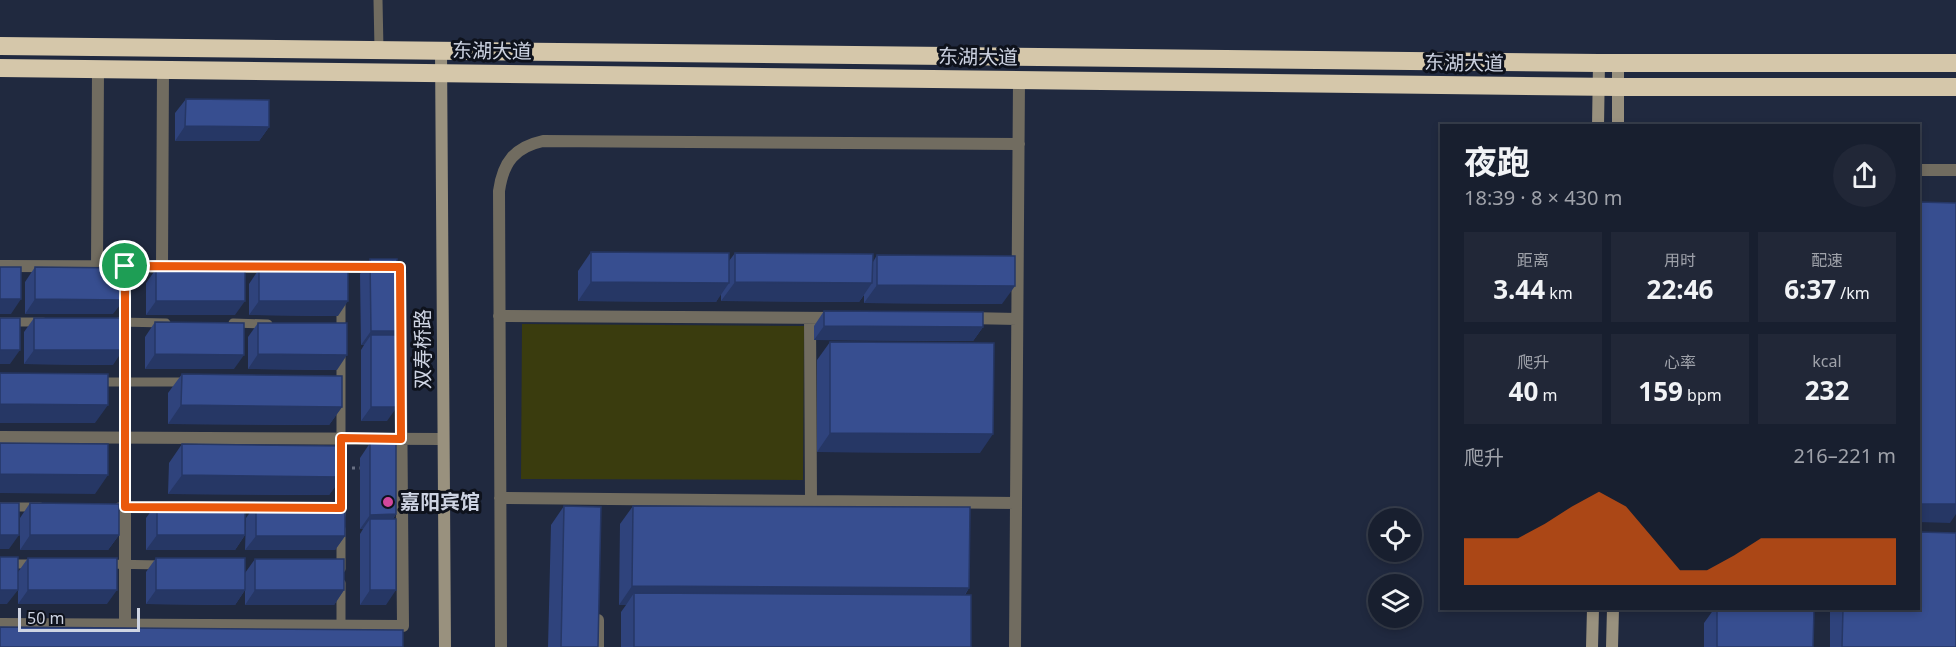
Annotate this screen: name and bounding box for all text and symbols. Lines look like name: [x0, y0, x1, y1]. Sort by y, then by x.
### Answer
street label: 东湖大道: [452, 36, 532, 65]
street label: 东湖大道: [938, 42, 1018, 71]
street label: 东湖大道: [1424, 48, 1504, 77]
text: 夜跑: [1464, 139, 1530, 184]
button: share: [1833, 144, 1896, 207]
text: 18:39 · 8 × 430 m: [1464, 184, 1622, 211]
pin: [99, 240, 150, 291]
icon: arrive: [108, 249, 141, 282]
text: 距离: [1517, 249, 1549, 271]
text: 用时: [1664, 249, 1696, 271]
text: 配速: [1811, 249, 1843, 271]
text: 3.44: [1493, 271, 1545, 307]
text: 22:46: [1647, 271, 1713, 307]
text: 6:37: [1784, 271, 1836, 307]
text: km: [1545, 282, 1573, 304]
text: /km: [1836, 282, 1870, 304]
street label: 双寿桥路: [409, 309, 436, 389]
text: kcal: [1812, 350, 1842, 372]
text: 爬升: [1517, 351, 1549, 373]
text: 心率: [1664, 351, 1696, 373]
text: 232: [1805, 372, 1849, 408]
text: 40: [1509, 373, 1538, 409]
text: 159: [1638, 373, 1683, 409]
text: m: [1538, 384, 1557, 406]
text: bpm: [1683, 384, 1722, 406]
text: 216–221 m: [1793, 442, 1896, 469]
text: 爬升: [1464, 444, 1504, 471]
place label: 嘉阳宾馆: [400, 488, 480, 515]
marker: 嘉阳宾馆: [381, 495, 395, 509]
map controls: [1368, 508, 1422, 628]
button: locate: [1368, 508, 1422, 562]
button: layers: [1368, 574, 1422, 628]
scale bar: [18, 605, 140, 632]
text: 50 m: [27, 607, 64, 629]

